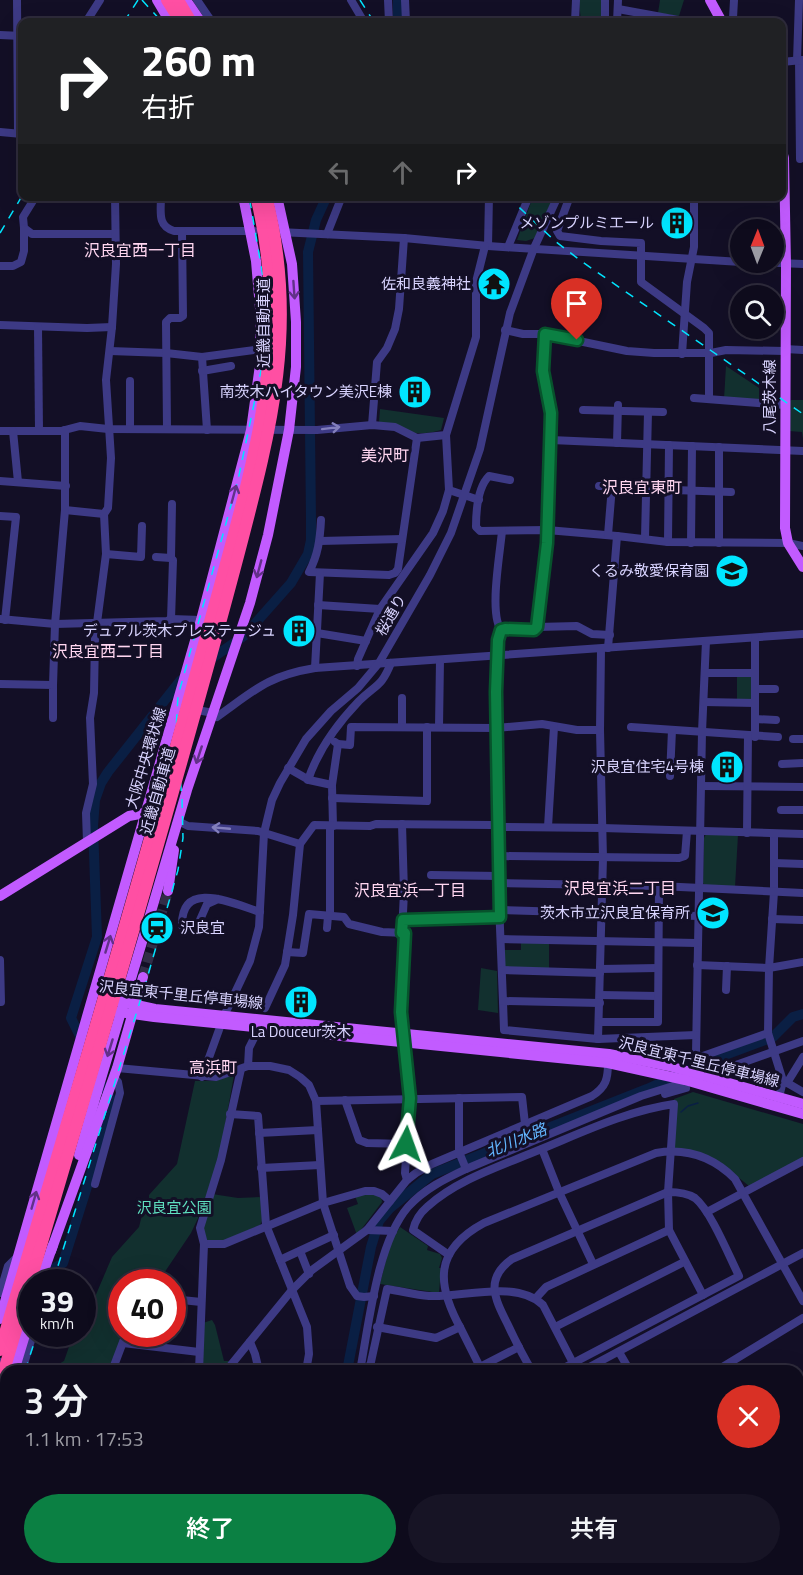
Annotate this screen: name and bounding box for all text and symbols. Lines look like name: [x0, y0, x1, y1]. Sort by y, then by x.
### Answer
text: 260 m: [141, 28, 256, 92]
icon: right: [42, 42, 120, 120]
text: 右折: [141, 86, 195, 127]
icon: left: [323, 156, 356, 189]
icon: ahead: [386, 156, 419, 189]
icon: right: [449, 156, 482, 189]
building icon: メゾンプルミエール: [659, 205, 695, 241]
place label: メゾンプルミエール: [519, 211, 654, 234]
north arrow: [730, 219, 784, 273]
map controls: [730, 219, 784, 339]
district label: 沢良宜西一丁目: [84, 238, 196, 262]
temple icon: 佐和良義神社: [476, 266, 512, 302]
place label: 佐和良義神社: [381, 272, 471, 295]
street label: 近畿自動車道: [252, 278, 275, 368]
pin: [551, 278, 602, 340]
one-way arrow: [288, 280, 299, 300]
button: search: [730, 285, 784, 339]
icon: arrive: [560, 287, 593, 320]
street label: 八尾茨木線: [758, 359, 781, 435]
building icon: 南茨木ハイタウン美沢E棟: [397, 374, 433, 410]
place label: 南茨木ハイタウン美沢E棟: [220, 380, 392, 403]
one-way arrow: [320, 422, 340, 433]
district label: 美沢町: [361, 443, 409, 467]
district label: 沢良宜東町: [602, 475, 682, 499]
one-way arrow: [229, 485, 241, 504]
school or university icon: くるみ敬愛保育園: [714, 553, 750, 589]
one-way arrow: [253, 559, 264, 578]
place label: くるみ敬愛保育園: [589, 559, 709, 582]
street label: 桜通り: [369, 590, 412, 640]
building icon: デュアル茨木プレステージュ: [281, 613, 317, 649]
place label: デュアル茨木プレステージュ: [83, 619, 276, 642]
district label: 沢良宜西二丁目: [52, 639, 164, 663]
street label: 大阪中央環状線: [119, 704, 172, 811]
street label: 近畿自動車道: [134, 744, 181, 837]
one-way arrow: [192, 745, 203, 764]
building icon: 沢良宜住宅4号棟: [709, 749, 745, 785]
place label: 沢良宜住宅4号棟: [591, 755, 704, 778]
one-way arrow: [211, 822, 231, 833]
district label: 沢良宜浜二丁目: [564, 876, 676, 900]
district label: 沢良宜浜一丁目: [354, 878, 466, 902]
school or university icon: 茨木市立沢良宜保育所: [695, 895, 731, 931]
place label: 茨木市立沢良宜保育所: [540, 901, 690, 924]
station icon: 沢良宜: [139, 910, 175, 946]
place label: 沢良宜: [180, 916, 225, 939]
one-way arrow: [103, 935, 114, 954]
street label: 沢良宜東千里丘停車場線: [98, 974, 264, 1015]
building icon: La Douceur茨木: [283, 984, 319, 1020]
place label: La Douceur茨木: [251, 1020, 351, 1043]
street label: 沢良宜東千里丘停車場線: [616, 1030, 782, 1093]
one-way arrow: [104, 1038, 115, 1057]
district label: 高浜町: [189, 1055, 237, 1079]
position arrow: [374, 1112, 438, 1176]
water label: 北川水路: [482, 1116, 552, 1163]
one-way arrow: [28, 1191, 40, 1210]
park label: 沢良宜公園: [136, 1196, 212, 1219]
speed limit sign: 40: [108, 1269, 186, 1347]
text: 39: [40, 1278, 74, 1324]
text: km/h: [40, 1312, 74, 1335]
text: 3 分: [24, 1373, 88, 1428]
button: close: [717, 1385, 780, 1448]
text: 1.1 km · 17:53: [24, 1423, 144, 1454]
button: 終了: [24, 1494, 396, 1563]
button: 共有: [408, 1494, 780, 1563]

